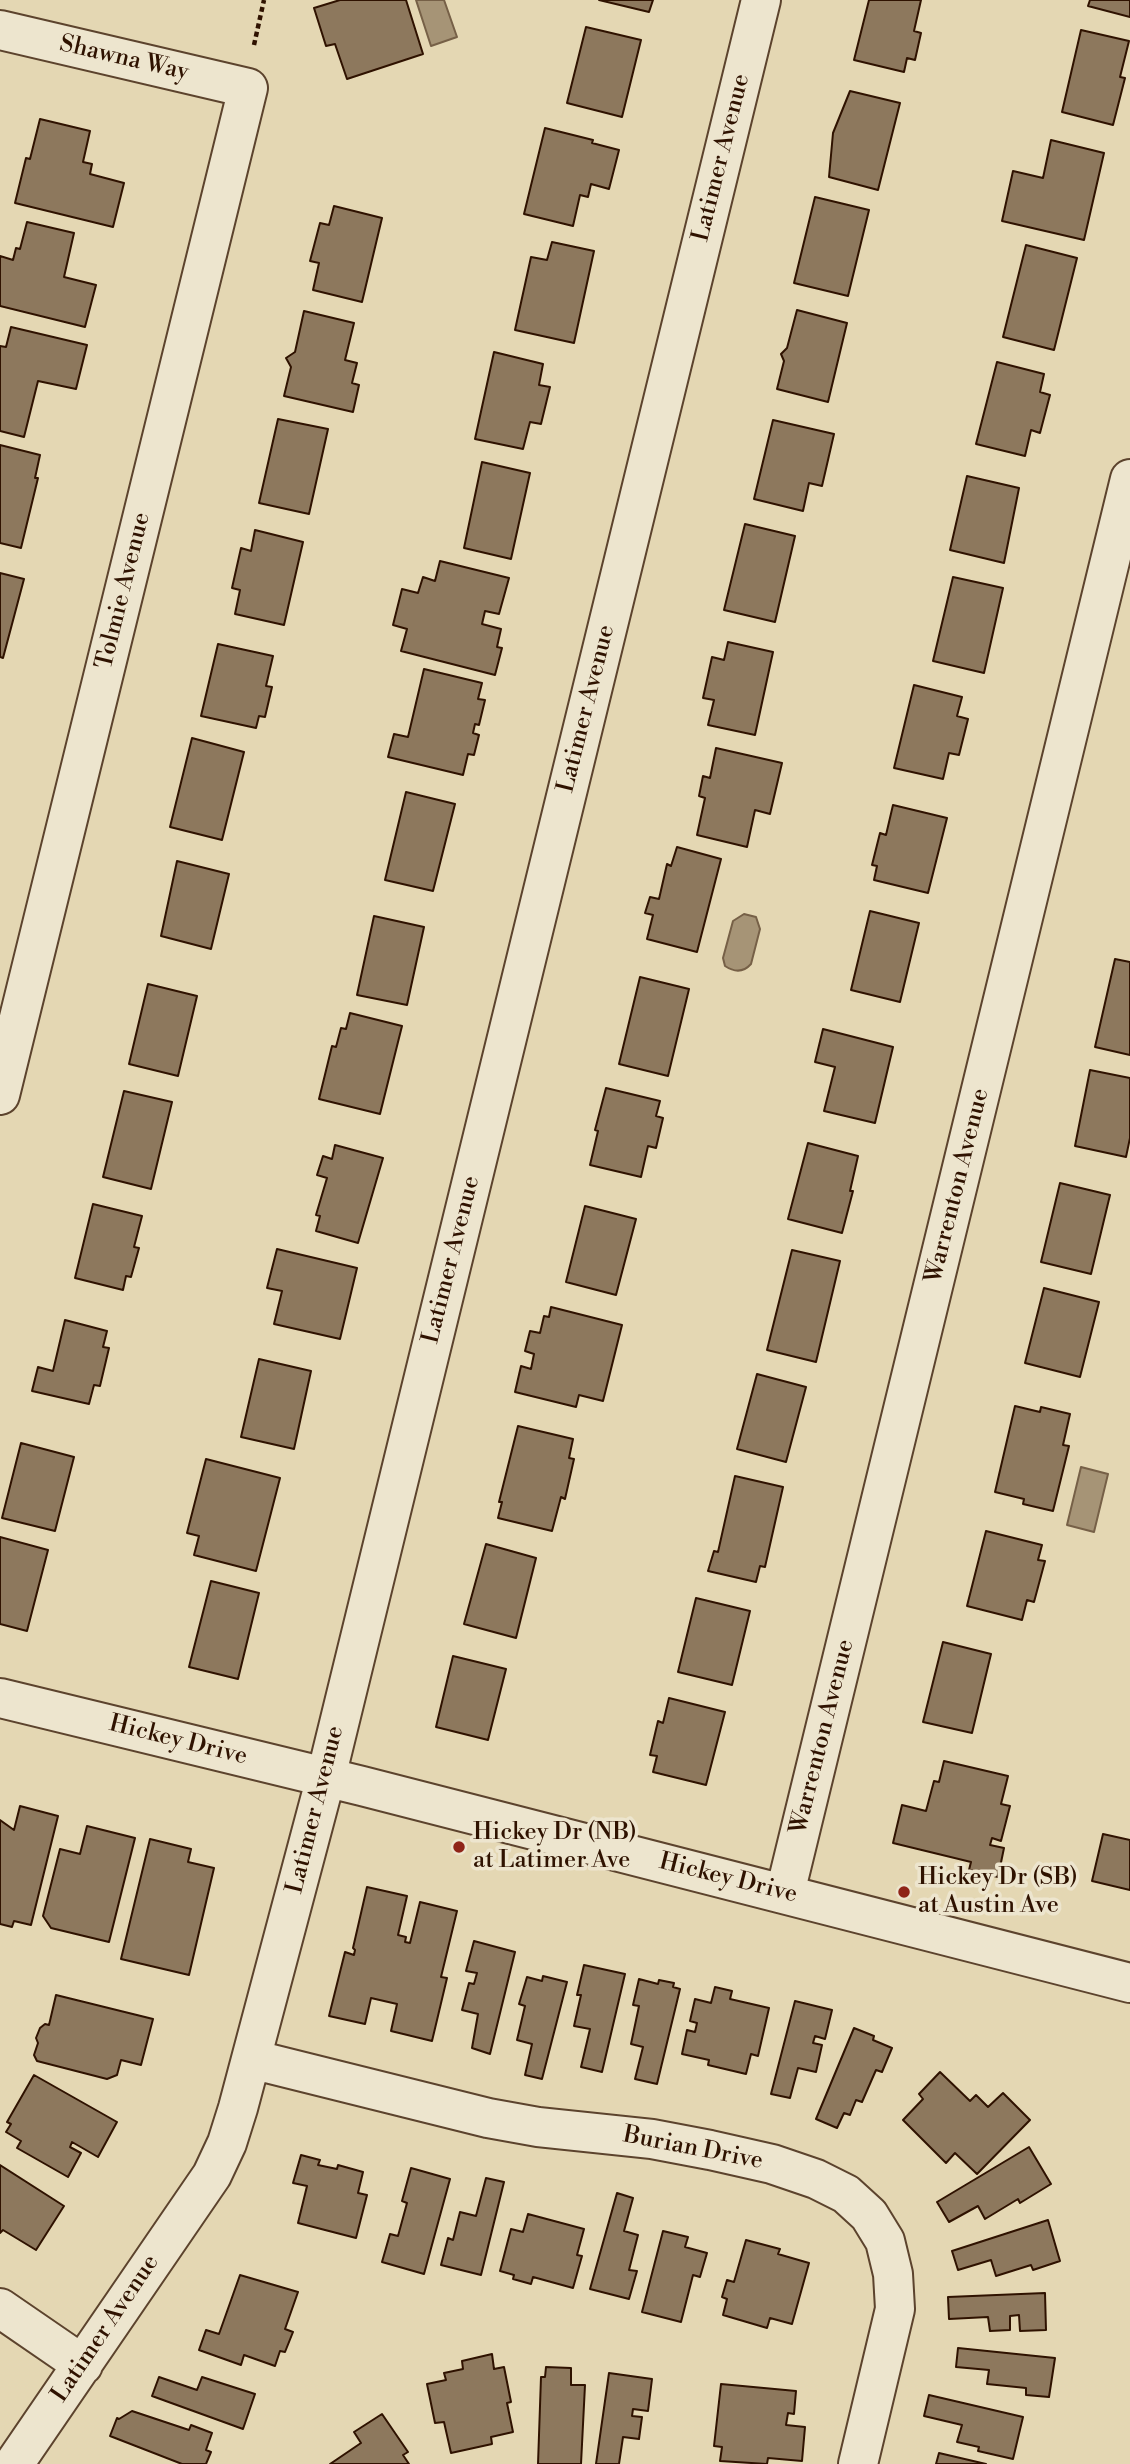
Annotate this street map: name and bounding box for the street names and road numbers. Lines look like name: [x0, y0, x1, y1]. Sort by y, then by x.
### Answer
street label: Shawna Way: [57, 30, 191, 88]
street label: Latimer Avenue: [687, 71, 757, 245]
street label: Tolmie Avenue: [91, 510, 157, 672]
street label: Latimer Avenue: [552, 622, 622, 796]
street label: Warrenton Avenue: [920, 1086, 996, 1286]
street label: Latimer Avenue: [417, 1173, 487, 1347]
street label: Warrenton Avenue: [785, 1637, 861, 1837]
street label: Hickey Drive: [106, 1710, 250, 1772]
street label: Latimer Avenue: [281, 1723, 351, 1897]
street label: Hickey Drive: [656, 1848, 800, 1910]
street label: Burian Drive: [621, 2121, 765, 2177]
street label: Latimer Avenue: [46, 2250, 166, 2408]

